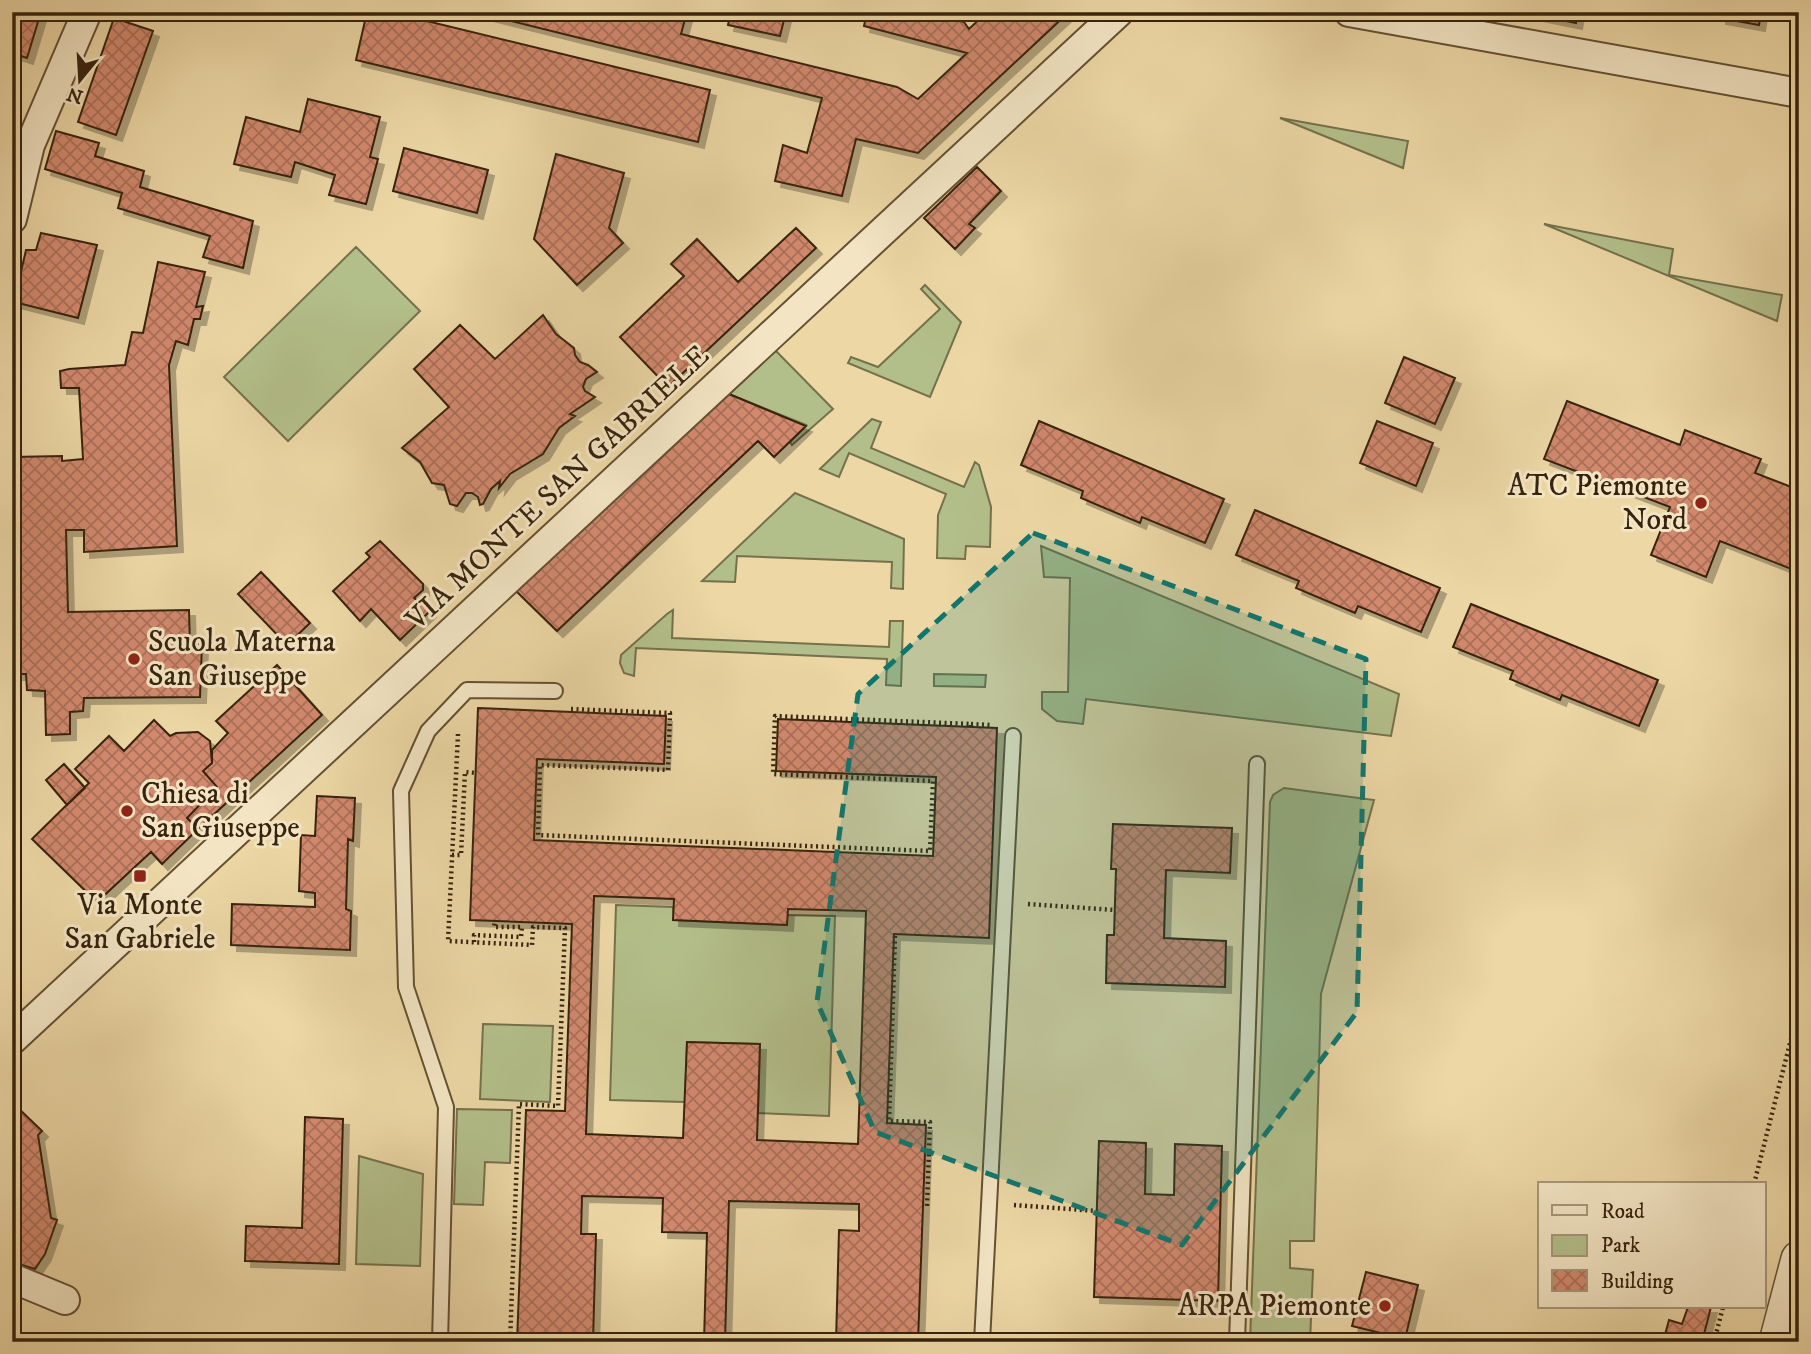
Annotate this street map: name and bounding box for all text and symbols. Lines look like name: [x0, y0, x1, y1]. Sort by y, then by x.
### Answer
north arrow: [46, 46, 116, 116]
text: N: [64, 81, 86, 108]
street label: VIA MONTE SAN GABRIELE: [398, 338, 717, 639]
place label: ATC Piemonte Nord: [1507, 468, 1687, 539]
marker: ATC Piemonte Nord: [1693, 495, 1709, 511]
place label: Scuola Materna San Giuseppe: [148, 624, 336, 695]
marker: Scuola Materna San Giuseppe: [126, 651, 142, 667]
place label: Chiesa di San Giuseppe: [141, 776, 300, 847]
marker: Chiesa di San Giuseppe: [119, 803, 135, 819]
marker: Via Monte San Gabriele: [132, 868, 148, 884]
place label: Via Monte San Gabriele: [65, 887, 215, 958]
legend: [1538, 1182, 1766, 1308]
text: Road: [1601, 1199, 1645, 1225]
text: Park: [1601, 1233, 1641, 1259]
text: Building: [1601, 1269, 1674, 1295]
place label: ARPA Piemonte: [1178, 1288, 1371, 1325]
marker: ARPA Piemonte: [1377, 1298, 1393, 1314]

